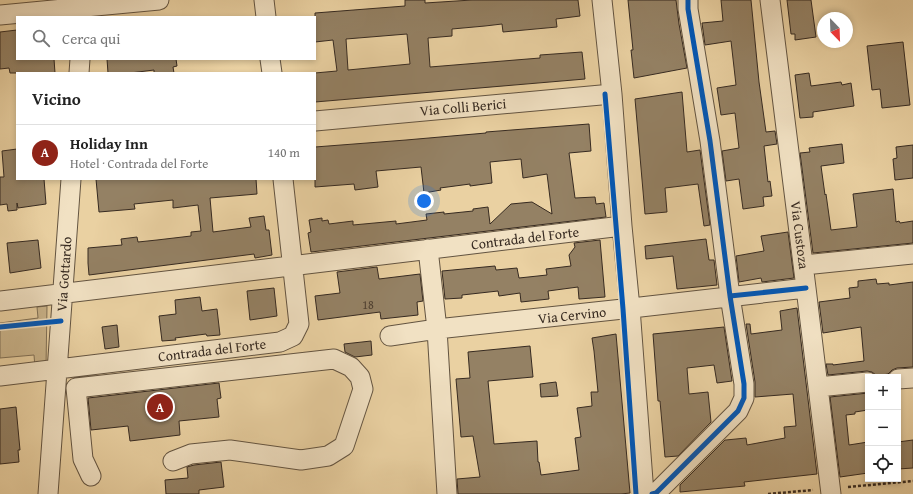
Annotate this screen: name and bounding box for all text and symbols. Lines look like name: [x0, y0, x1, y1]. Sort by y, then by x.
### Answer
north arrow: [817, 12, 853, 48]
search box: [16, 16, 316, 60]
icon: search: [30, 27, 52, 49]
text: Cerca qui: [62, 28, 120, 49]
text: Vicino: [32, 86, 81, 111]
street label: Via Colli Berici: [419, 93, 507, 121]
text: Holiday Inn: [70, 133, 148, 154]
text: A: [41, 143, 49, 162]
text: 140 m: [268, 143, 300, 162]
text: Hotel · Contrada del Forte: [70, 154, 208, 173]
your location: [414, 191, 434, 211]
street label: Via Custoza: [786, 200, 814, 271]
street label: Contrada del Forte: [470, 221, 581, 255]
street label: Via Gottardo: [51, 236, 77, 312]
house number: 18: [362, 296, 374, 313]
street label: Via Cervino: [537, 301, 607, 329]
street label: Contrada del Forte: [157, 333, 268, 367]
map controls: [865, 374, 901, 482]
button: +: [865, 374, 901, 410]
pin: A: [147, 392, 173, 422]
button: −: [865, 410, 901, 446]
button: locate: [865, 446, 901, 482]

